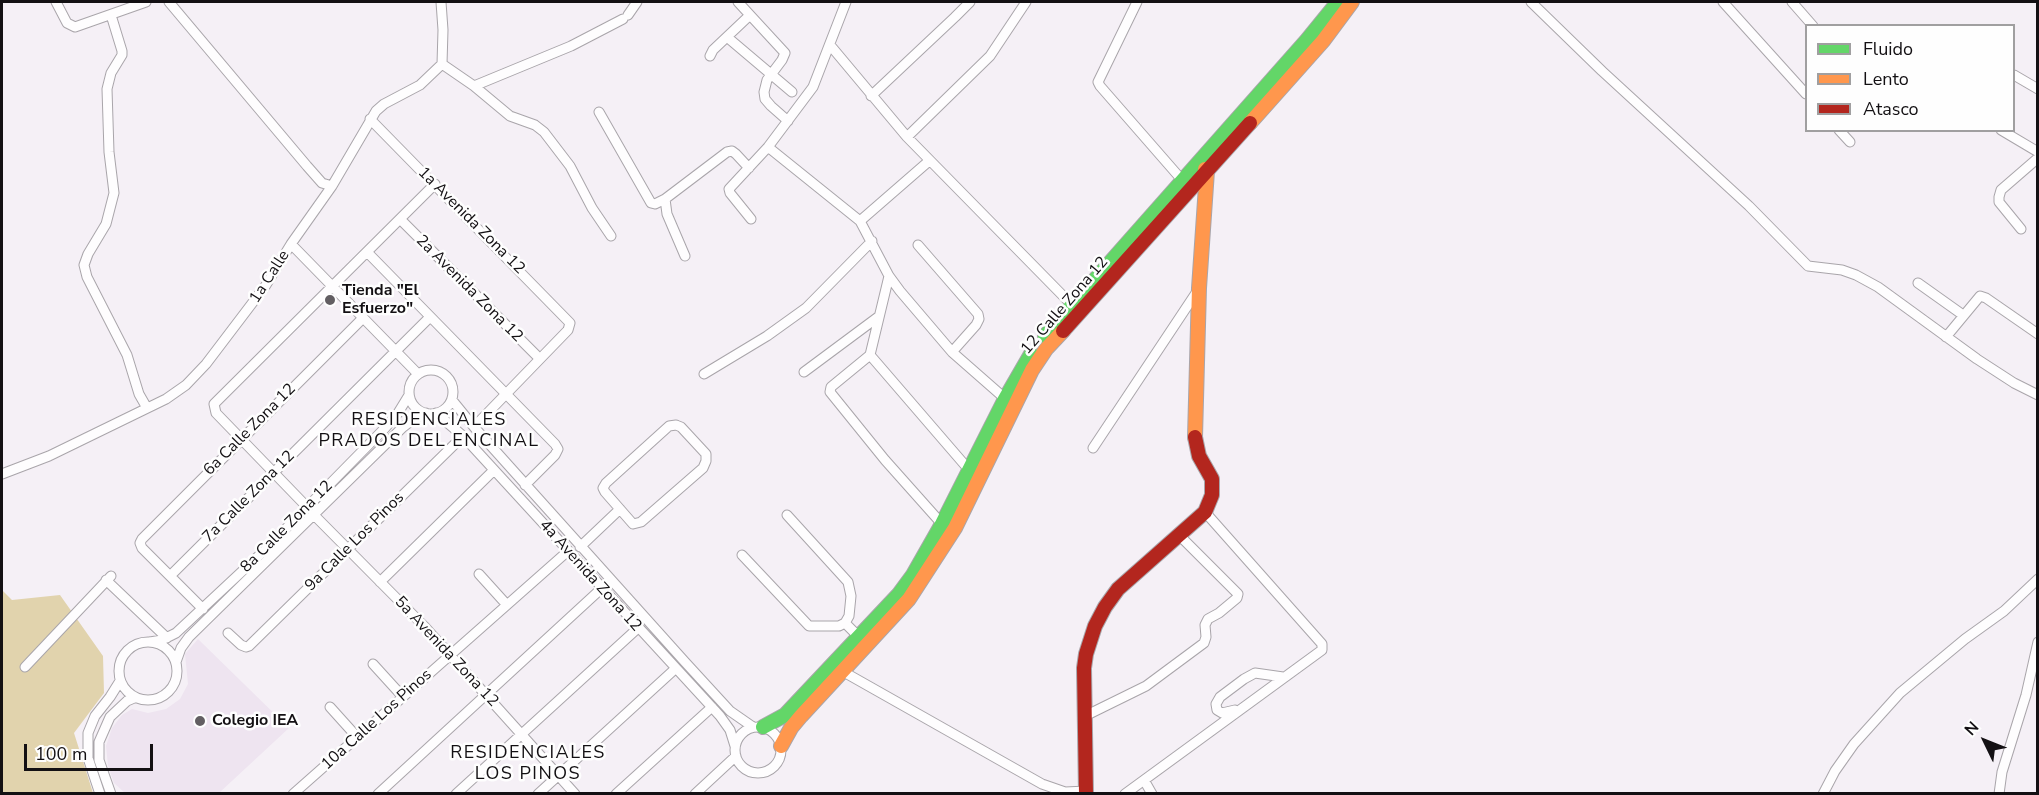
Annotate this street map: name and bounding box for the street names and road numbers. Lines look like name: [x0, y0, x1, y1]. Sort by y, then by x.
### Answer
street label: 1a Avenida Zona 12: [413, 163, 529, 279]
street label: 2a Avenida Zona 12: [411, 231, 527, 347]
street label: 1a Calle: [246, 247, 294, 307]
street label: 12 Calle Zona 12: [1017, 253, 1113, 359]
street label: 6a Calle Zona 12: [200, 380, 300, 480]
street label: 7a Calle Zona 12: [199, 447, 299, 547]
street label: 8a Calle Zona 12: [237, 477, 337, 577]
street label: 9a Calle Los Pinos: [302, 489, 408, 595]
street label: 4a Avenida Zona 12: [535, 516, 645, 636]
street label: 5a Avenida Zona 12: [390, 593, 502, 711]
street label: 10a Calle Los Pinos: [318, 665, 436, 775]

